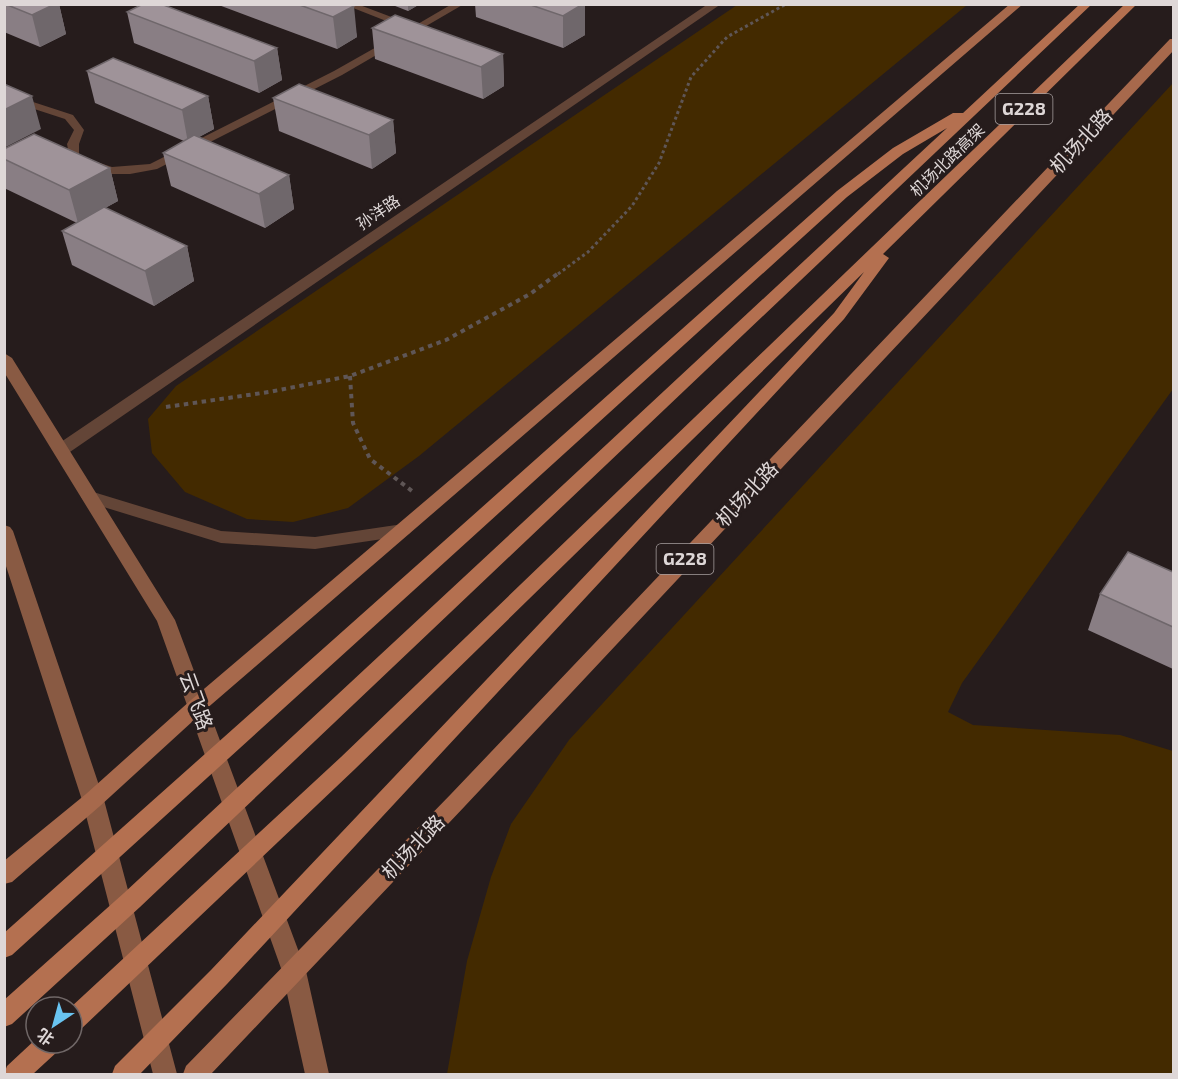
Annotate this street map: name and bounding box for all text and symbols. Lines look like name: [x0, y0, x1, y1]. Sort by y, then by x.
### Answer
road number: G228: [996, 94, 1052, 124]
street label: 机场北路: [1044, 103, 1116, 178]
street label: 机场北路高架: [906, 119, 988, 200]
street label: 孙洋路: [353, 190, 403, 233]
street label: 机场北路: [710, 456, 782, 531]
road number: G228: [656, 544, 714, 574]
street label: 云飞路: [175, 668, 218, 733]
street label: 机场北路: [376, 809, 449, 883]
north arrow: [24, 995, 84, 1055]
text: 北: [33, 1025, 57, 1050]

